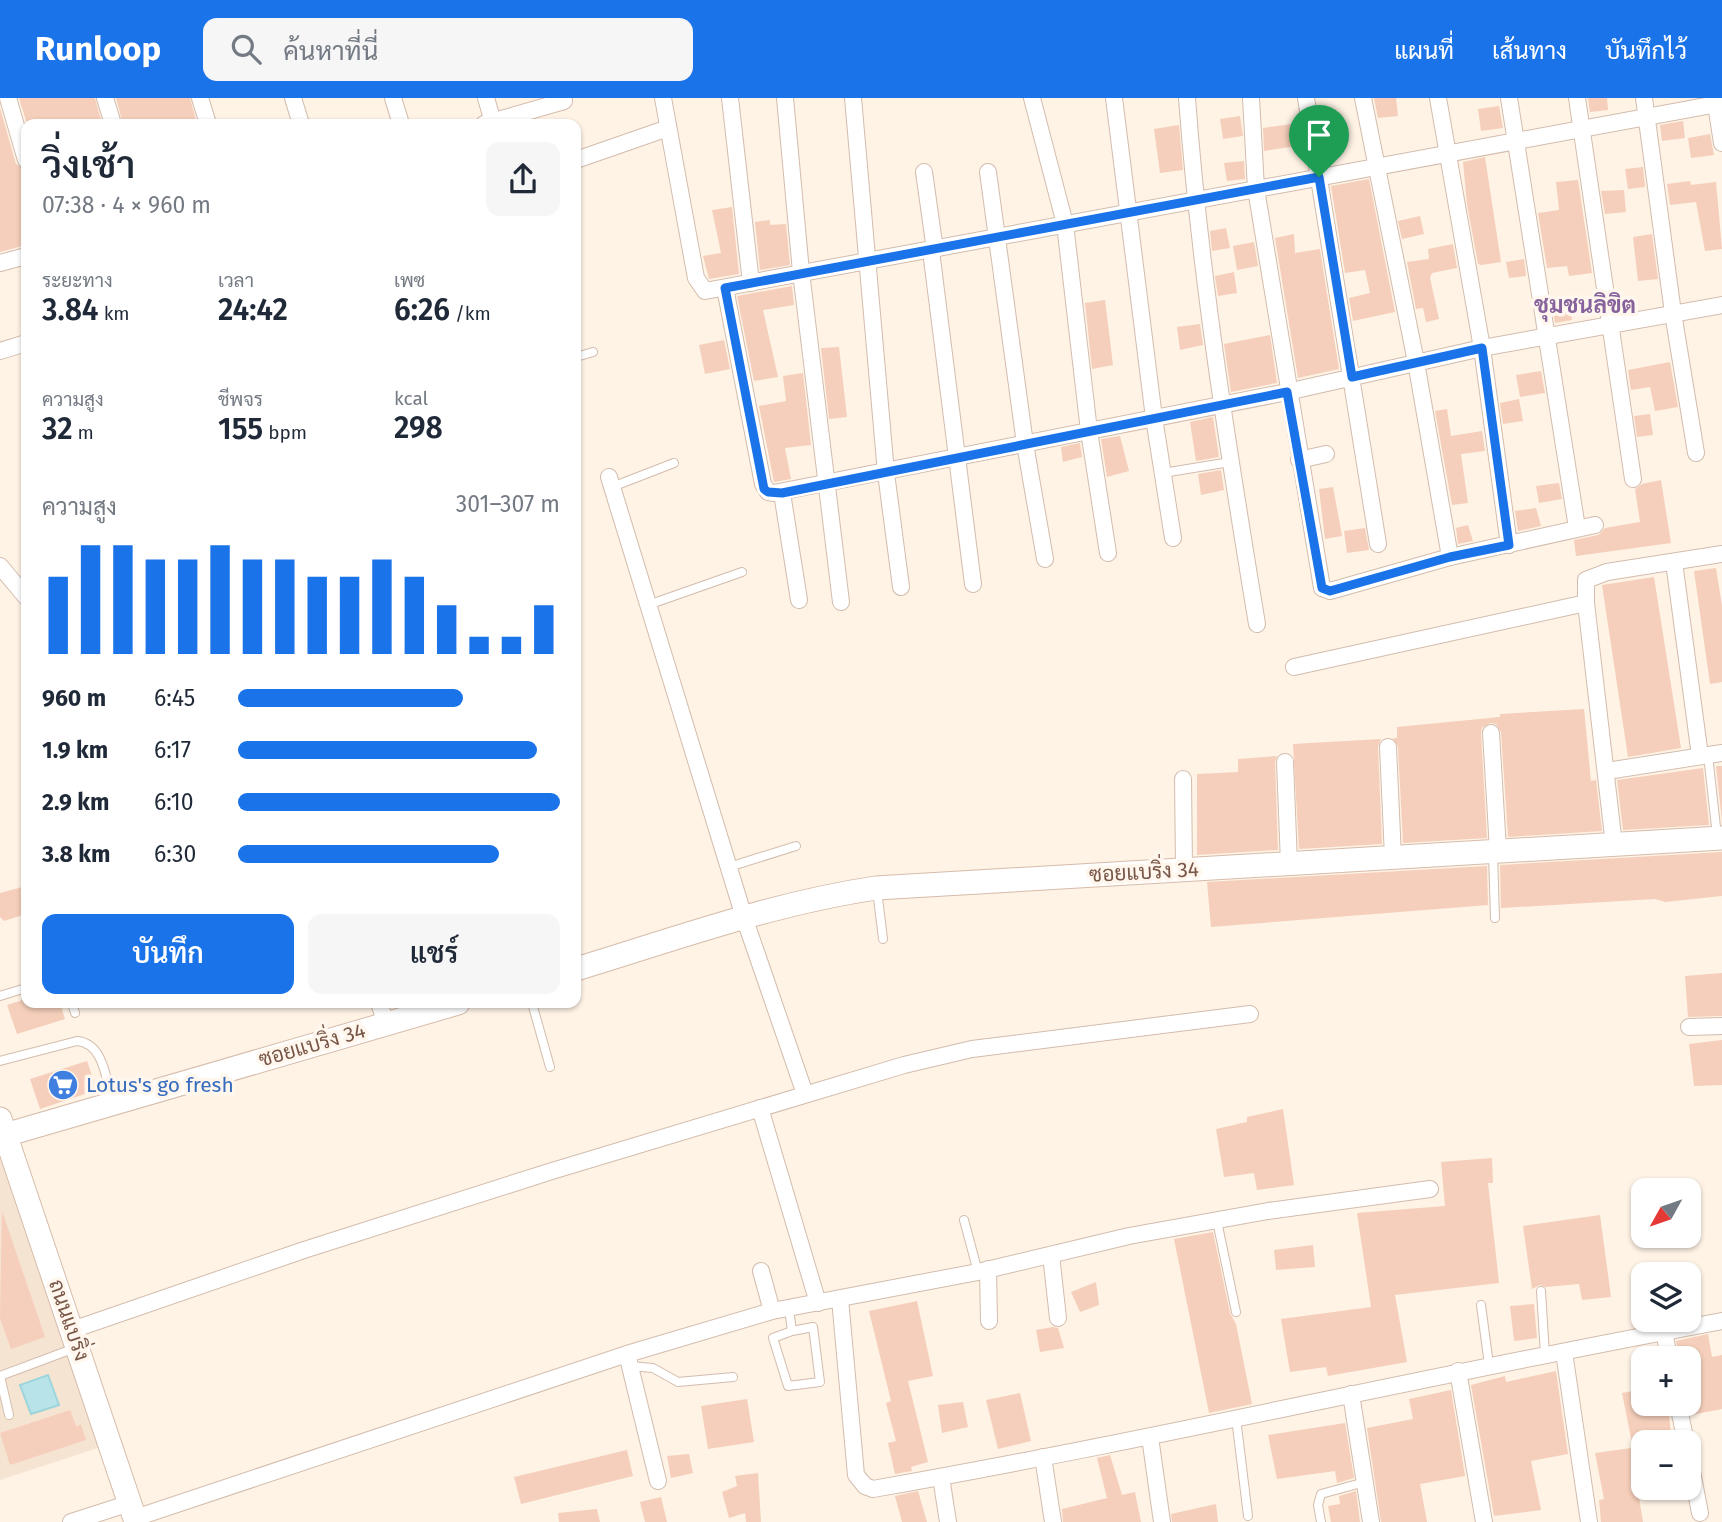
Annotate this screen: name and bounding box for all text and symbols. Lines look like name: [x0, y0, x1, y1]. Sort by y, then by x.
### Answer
search box: [203, 18, 693, 81]
text: Runloop: [35, 29, 161, 69]
icon: search: [227, 30, 265, 68]
text: ค้นหาที่นี่: [283, 36, 378, 67]
text: แผนที่: [1394, 37, 1454, 65]
text: เส้นทาง: [1492, 37, 1567, 65]
text: บันทึกไว้: [1605, 37, 1687, 65]
pin: [1289, 105, 1349, 177]
icon: arrive: [1300, 116, 1338, 154]
text: วิ่งเช้า: [42, 142, 135, 188]
button: share: [486, 142, 560, 216]
text: 07:38 · 4 × 960 m: [42, 191, 211, 219]
text: ระยะทาง: [42, 269, 113, 292]
text: เวลา: [218, 269, 254, 292]
text: เพซ: [394, 269, 425, 292]
district label: ชุมชนลิขิต: [1534, 291, 1636, 322]
text: 3.84: [42, 292, 99, 328]
text: 24:42: [218, 292, 288, 328]
text: 6:26: [394, 292, 450, 328]
text: km: [99, 302, 130, 325]
text: /km: [450, 302, 491, 325]
text: kcal: [394, 387, 428, 410]
text: ความสูง: [42, 388, 104, 411]
text: ชีพจร: [218, 388, 263, 411]
text: 298: [394, 410, 443, 446]
text: 32: [42, 411, 73, 447]
text: 155: [218, 411, 263, 447]
text: m: [73, 421, 94, 444]
text: bpm: [263, 421, 307, 444]
text: 301–307 m: [456, 490, 560, 518]
text: ความสูง: [42, 493, 117, 521]
text: 960 m: [42, 684, 106, 712]
text: 6:45: [154, 684, 195, 712]
text: 1.9 km: [42, 736, 108, 764]
text: 6:17: [154, 736, 191, 764]
text: 2.9 km: [42, 788, 109, 816]
text: 6:10: [154, 788, 194, 816]
text: 3.8 km: [42, 840, 110, 868]
text: 6:30: [154, 840, 196, 868]
street label: ซอยแบริ่ง 34: [1088, 850, 1200, 888]
button: บันทึก: [42, 914, 294, 994]
button: แชร์: [308, 914, 560, 994]
street label: ซอยแบริ่ง 34: [254, 1012, 368, 1073]
supermarket icon: Lotus's go fresh: [46, 1068, 80, 1102]
place label: Lotus's go fresh: [86, 1072, 234, 1098]
north arrow: [1631, 1178, 1701, 1248]
map controls: [1631, 1178, 1701, 1500]
button: layers: [1631, 1262, 1701, 1332]
street label: ถนนแบริ่ง: [43, 1274, 101, 1364]
button: +: [1631, 1346, 1701, 1416]
button: −: [1631, 1430, 1701, 1500]

